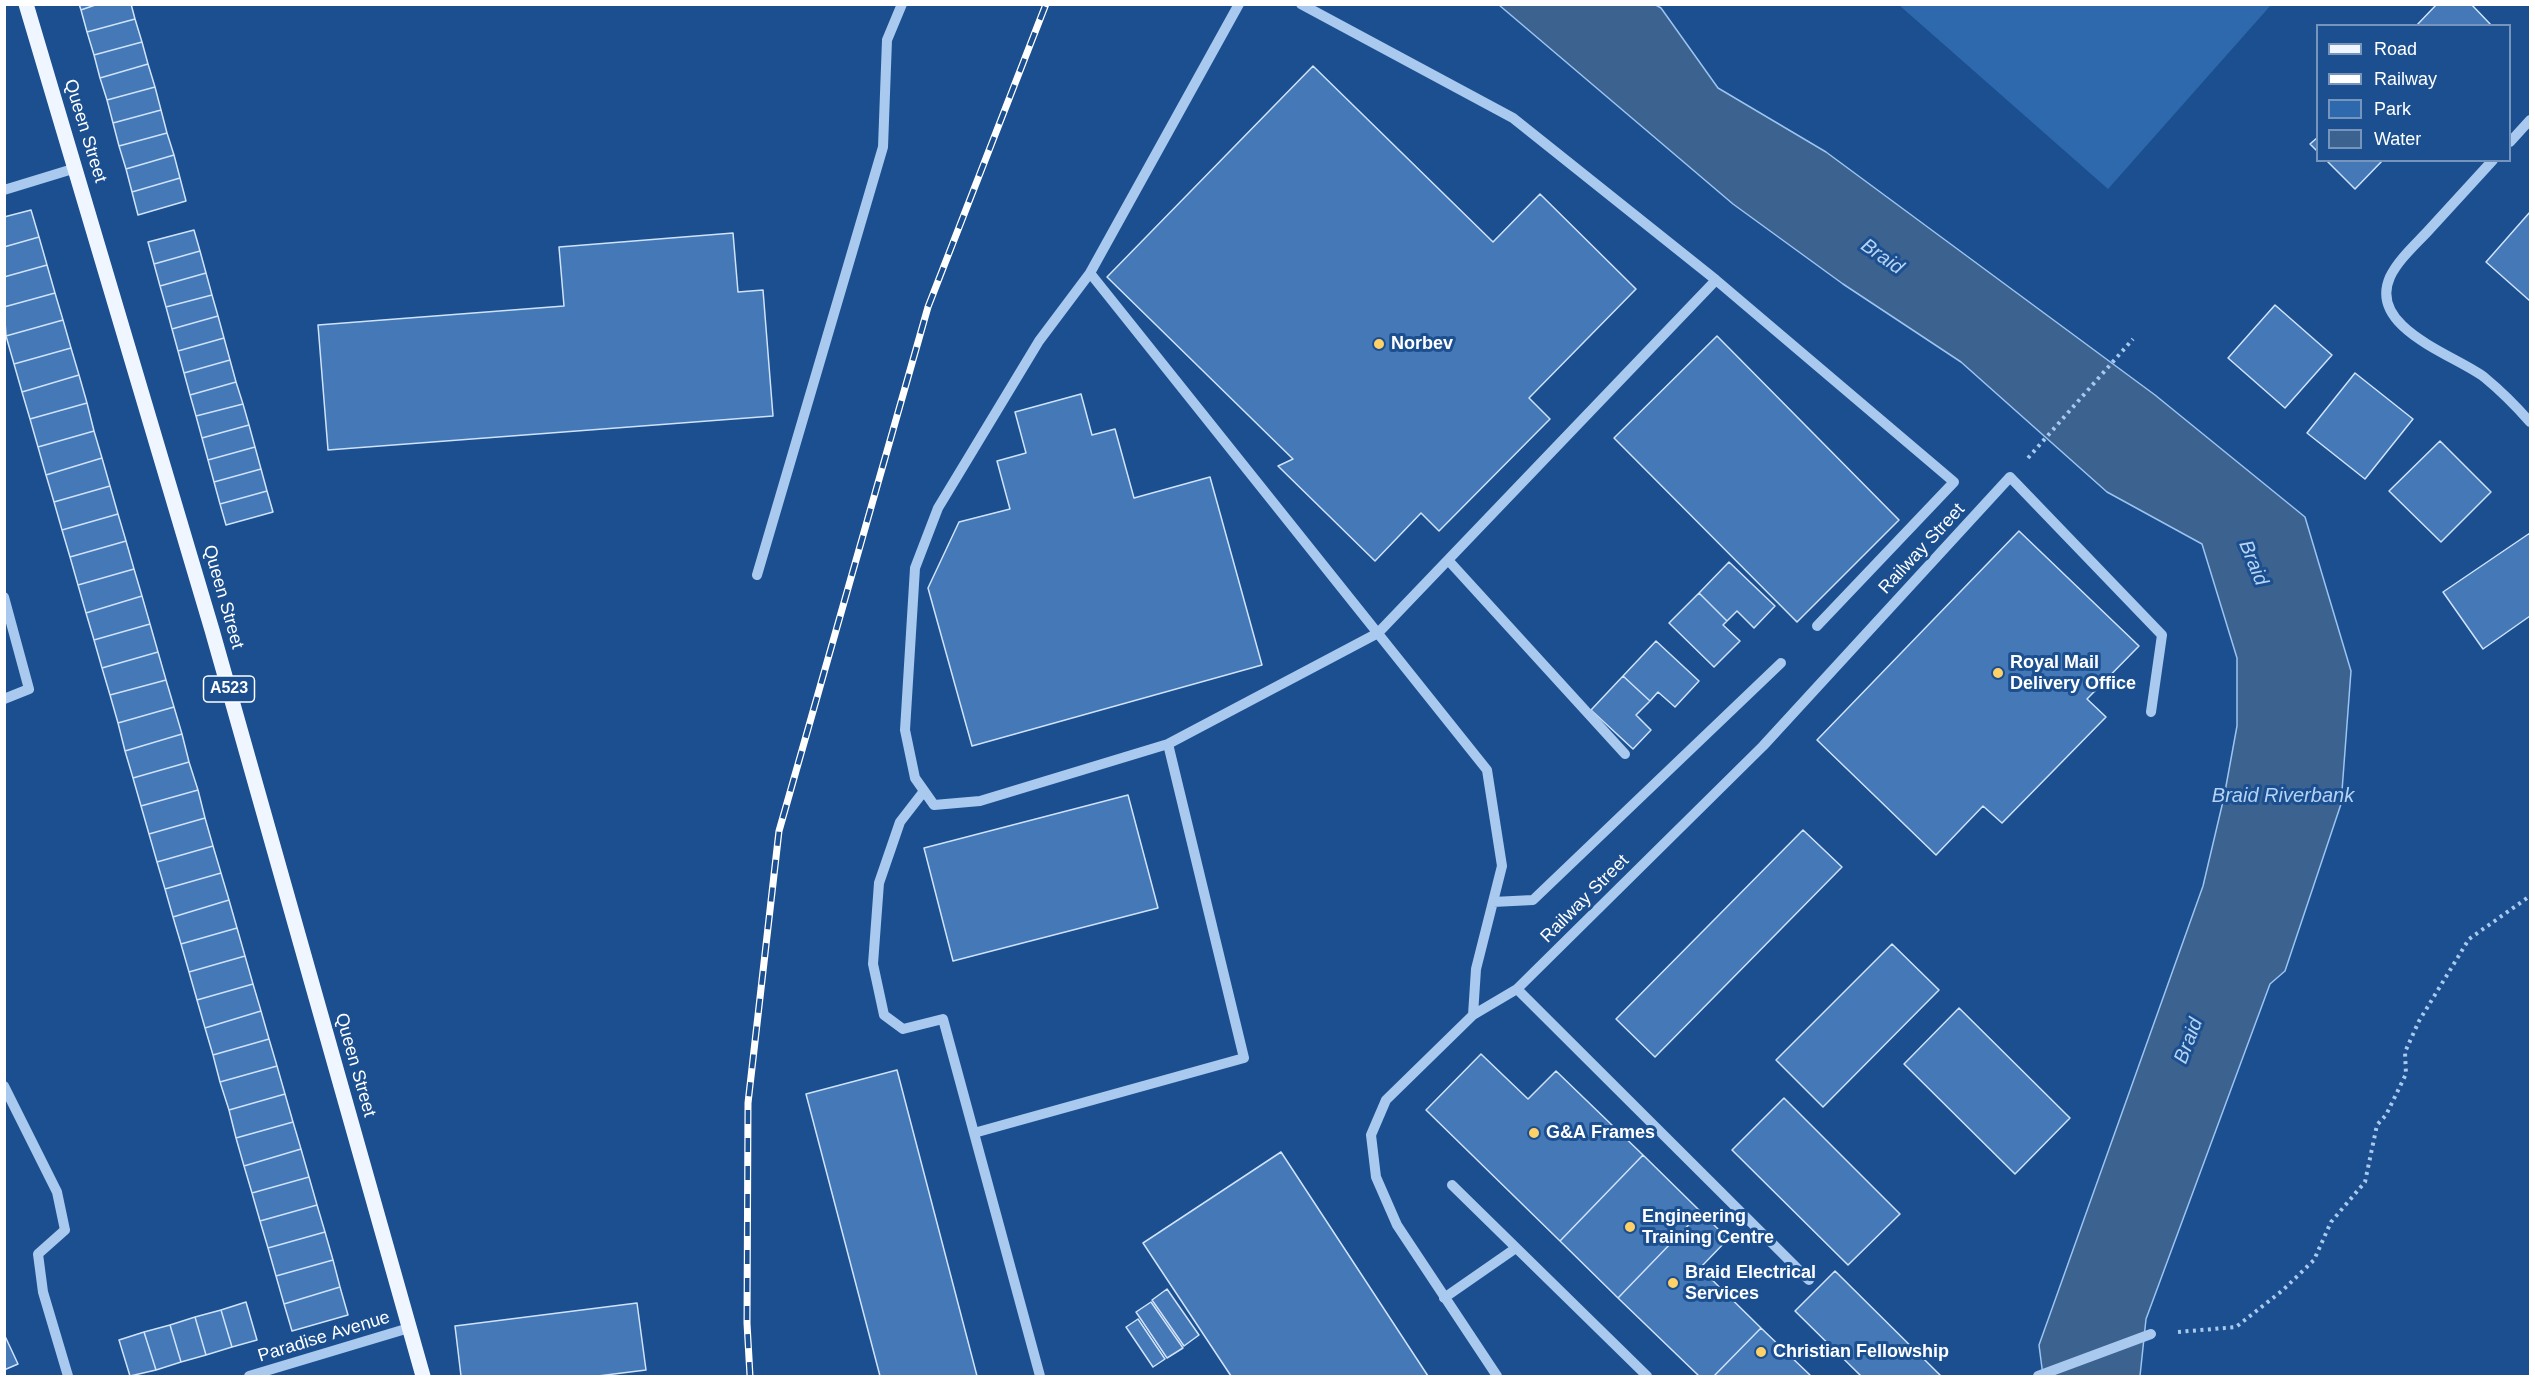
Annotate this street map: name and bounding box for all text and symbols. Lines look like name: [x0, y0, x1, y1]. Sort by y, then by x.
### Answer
legend: [2316, 24, 2511, 162]
text: Road: [2374, 39, 2417, 59]
text: Railway: [2374, 69, 2437, 89]
street label: Queen Street: [59, 77, 111, 185]
text: Park: [2374, 99, 2411, 119]
text: Water: [2374, 129, 2421, 149]
water label: Braid: [1856, 234, 1908, 280]
place label: Norbev: [1391, 333, 1453, 355]
marker: Norbev: [1372, 337, 1386, 351]
street label: Railway Street: [1875, 499, 1969, 599]
water label: Braid: [2233, 537, 2273, 589]
street label: Queen Street: [198, 543, 248, 651]
place label: Royal Mail Delivery Office: [2010, 652, 2136, 694]
marker: Royal Mail Delivery Office: [1991, 666, 2005, 680]
road number: A523: [204, 676, 254, 702]
water label: Braid Riverbank: [2212, 784, 2354, 808]
street label: Railway Street: [1536, 850, 1634, 948]
street label: Queen Street: [330, 1011, 380, 1119]
water label: Braid: [2169, 1015, 2209, 1067]
place label: G&A Frames: [1546, 1122, 1655, 1144]
marker: G&A Frames: [1527, 1126, 1541, 1140]
place label: Engineering Training Centre: [1642, 1206, 1774, 1248]
marker: Engineering Training Centre: [1623, 1220, 1637, 1234]
place label: Braid Electrical Services: [1685, 1262, 1816, 1304]
marker: Braid Electrical Services: [1666, 1276, 1680, 1290]
street label: Paradise Avenue: [255, 1307, 393, 1367]
place label: Christian Fellowship: [1773, 1341, 1949, 1363]
marker: Christian Fellowship: [1754, 1345, 1768, 1359]

